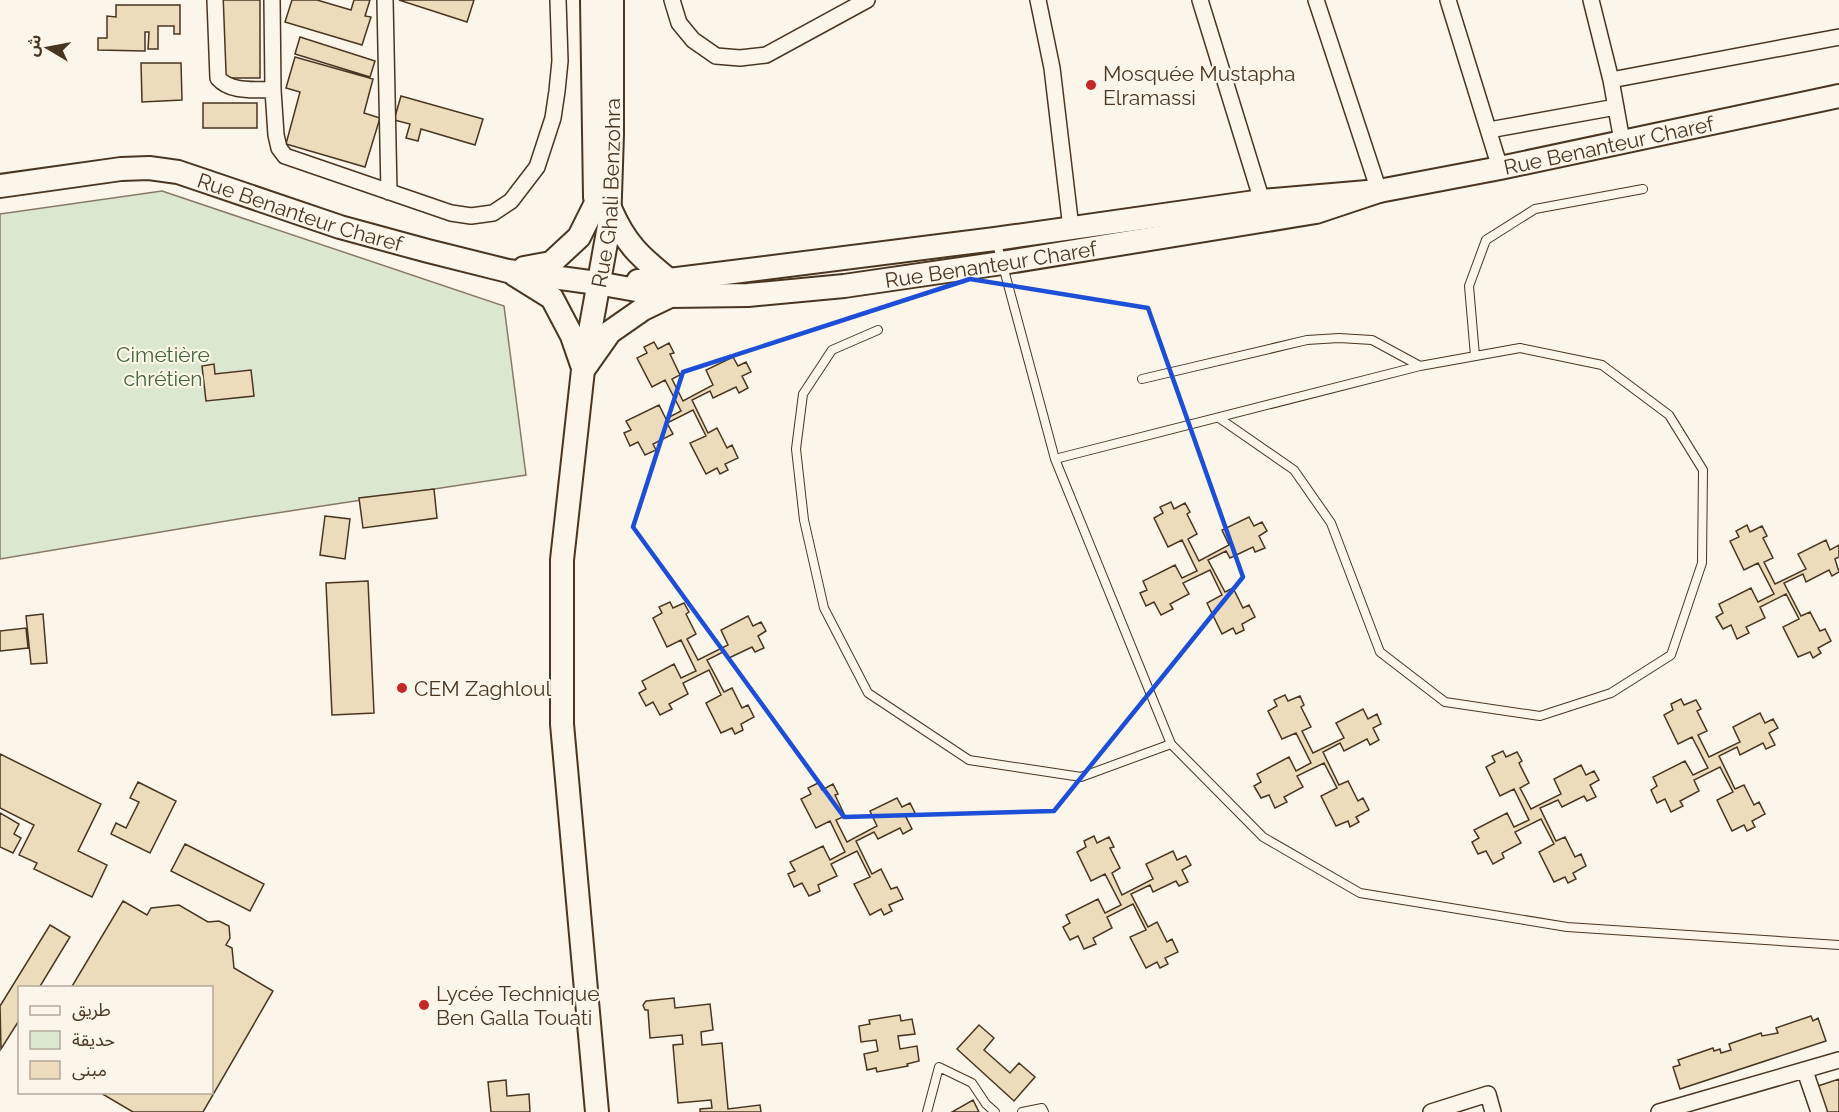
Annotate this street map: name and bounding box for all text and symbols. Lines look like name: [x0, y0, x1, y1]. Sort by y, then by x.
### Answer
north arrow: [18, 18, 78, 78]
text: ش: [22, 33, 45, 58]
place label: Mosquée Mustapha Elramassi: [1103, 61, 1295, 110]
marker: Mosquée Mustapha Elramassi: [1084, 78, 1098, 92]
street label: Rue Ghali Benzohra: [586, 98, 625, 289]
street label: Rue Benanteur Charef: [1501, 110, 1717, 179]
street label: Rue Benanteur Charef: [194, 167, 407, 256]
street label: Rue Benanteur Charef: [883, 235, 1100, 292]
park label: Cimetière chrétien: [116, 342, 210, 391]
place label: CEM Zaghloul: [414, 676, 552, 701]
marker: CEM Zaghloul: [395, 681, 409, 695]
place label: Lycée Technique Ben Galla Touati: [436, 981, 600, 1030]
legend: [18, 986, 213, 1094]
marker: Lycée Technique Ben Galla Touati: [417, 998, 431, 1012]
text: طريق: [72, 999, 111, 1021]
text: حديقة: [72, 1029, 115, 1050]
text: مبنى: [72, 1059, 107, 1081]

